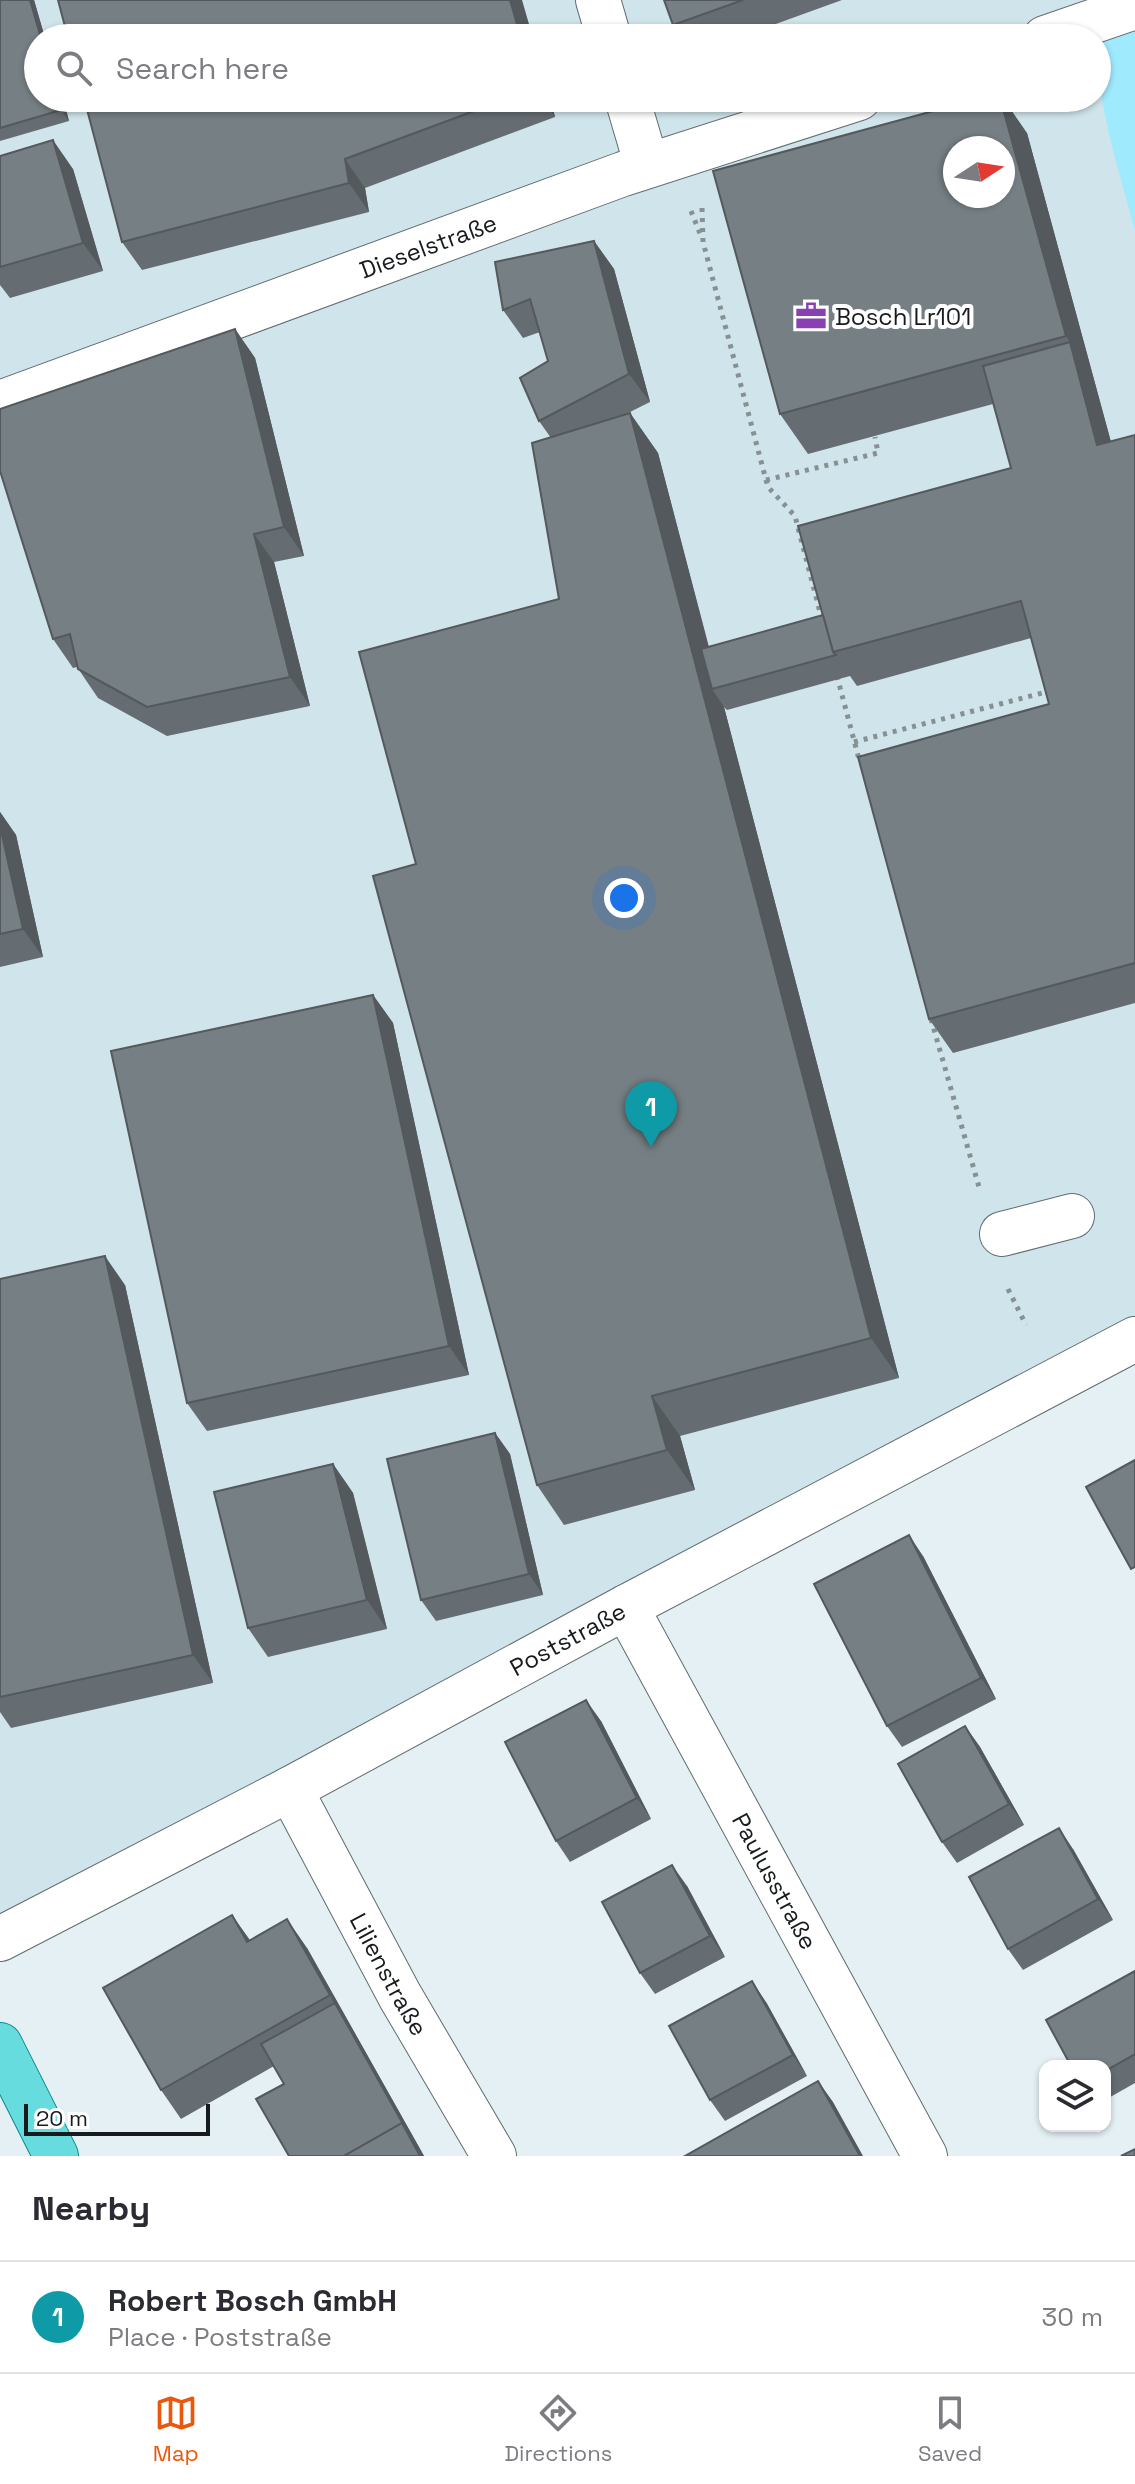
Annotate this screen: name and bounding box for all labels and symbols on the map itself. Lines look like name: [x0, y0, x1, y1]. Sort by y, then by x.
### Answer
north arrow: [943, 136, 1015, 208]
street label: Dieselstraße: [355, 206, 501, 285]
office icon: Bosch Lr101: [794, 299, 828, 333]
place label: Bosch Lr101: [835, 301, 971, 332]
your location: [604, 878, 644, 918]
pin: 1: [625, 1081, 677, 1147]
street label: Poststraße: [504, 1595, 631, 1683]
street label: Paulusstraße: [726, 1807, 825, 1955]
street label: Lilienstraße: [343, 1908, 435, 2041]
scale bar: [24, 2100, 210, 2136]

